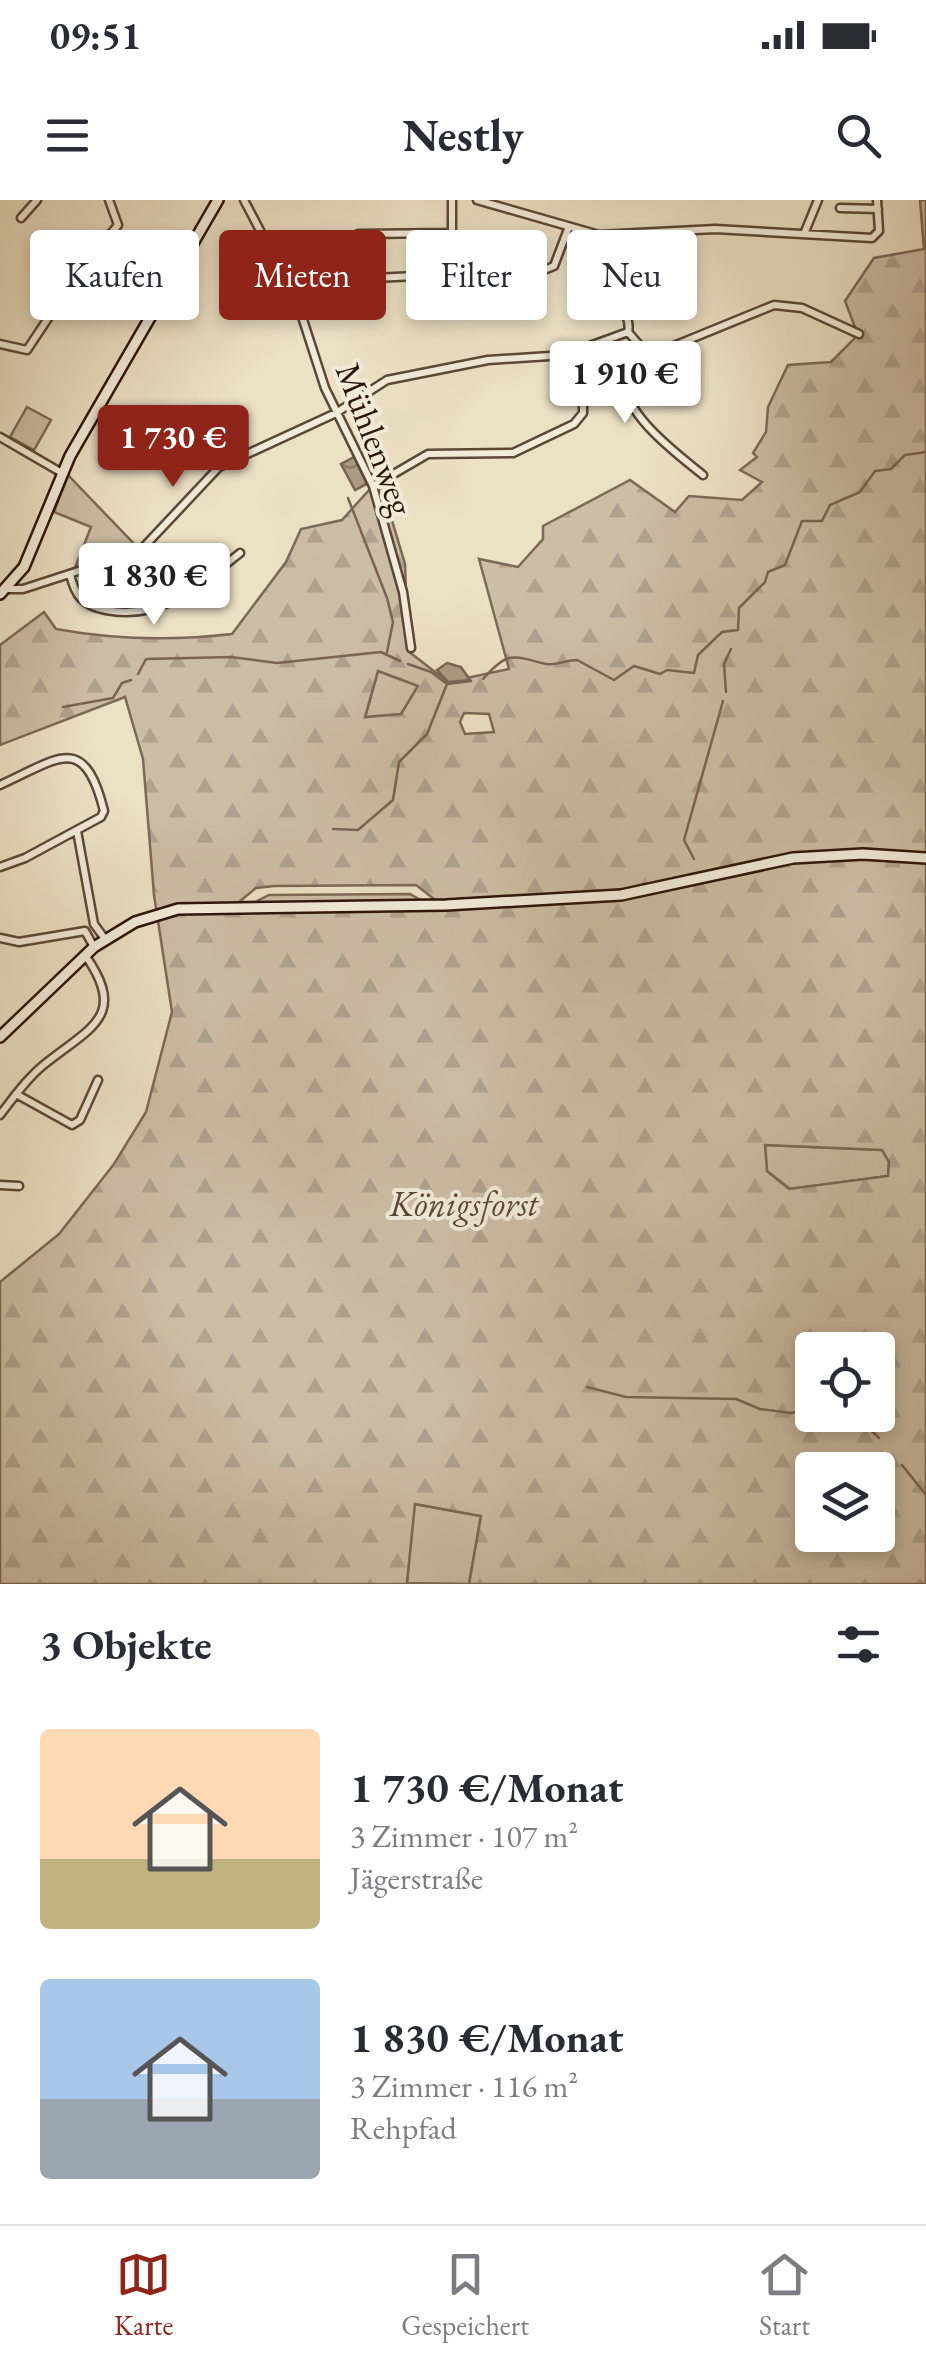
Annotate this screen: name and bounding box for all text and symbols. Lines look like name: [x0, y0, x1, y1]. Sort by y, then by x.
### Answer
text: 09:51: [50, 11, 141, 60]
text: Nestly: [402, 106, 524, 164]
icon: menu: [40, 108, 95, 163]
icon: search: [831, 108, 886, 163]
chip: Kaufen: [30, 230, 199, 320]
chip: Mieten: [219, 230, 386, 320]
chip: Filter: [406, 230, 547, 320]
chip: Neu: [567, 230, 697, 320]
pin: 1 910 €: [533, 341, 717, 426]
text: 1 910 €: [572, 352, 678, 394]
street label: Mühlenweg: [326, 356, 425, 522]
pin: 1 730 €: [81, 405, 265, 490]
text: 1 730 €: [120, 416, 226, 458]
pin: 1 830 €: [62, 543, 246, 628]
text: 1 830 €: [101, 554, 207, 596]
park label: Königsforst: [389, 1181, 540, 1227]
map controls: [795, 1332, 895, 1552]
button: locate: [795, 1332, 895, 1432]
button: layers: [795, 1452, 895, 1552]
text: 3 Objekte: [40, 1617, 212, 1672]
icon: filters: [831, 1617, 886, 1672]
text: 1 730 €/Monat: [350, 1760, 624, 1815]
icon: home: [120, 1769, 240, 1889]
text: 3 Zimmer · 107 m²: [350, 1815, 578, 1857]
text: Jägerstraße: [350, 1857, 483, 1899]
text: 1 830 €/Monat: [350, 2010, 624, 2065]
icon: home: [120, 2019, 240, 2139]
text: 3 Zimmer · 116 m²: [350, 2065, 578, 2107]
text: Rehpfad: [350, 2107, 457, 2149]
tab: Karte: [114, 2247, 173, 2343]
tab: Gespeichert: [401, 2247, 529, 2343]
tab: Start: [757, 2247, 812, 2343]

